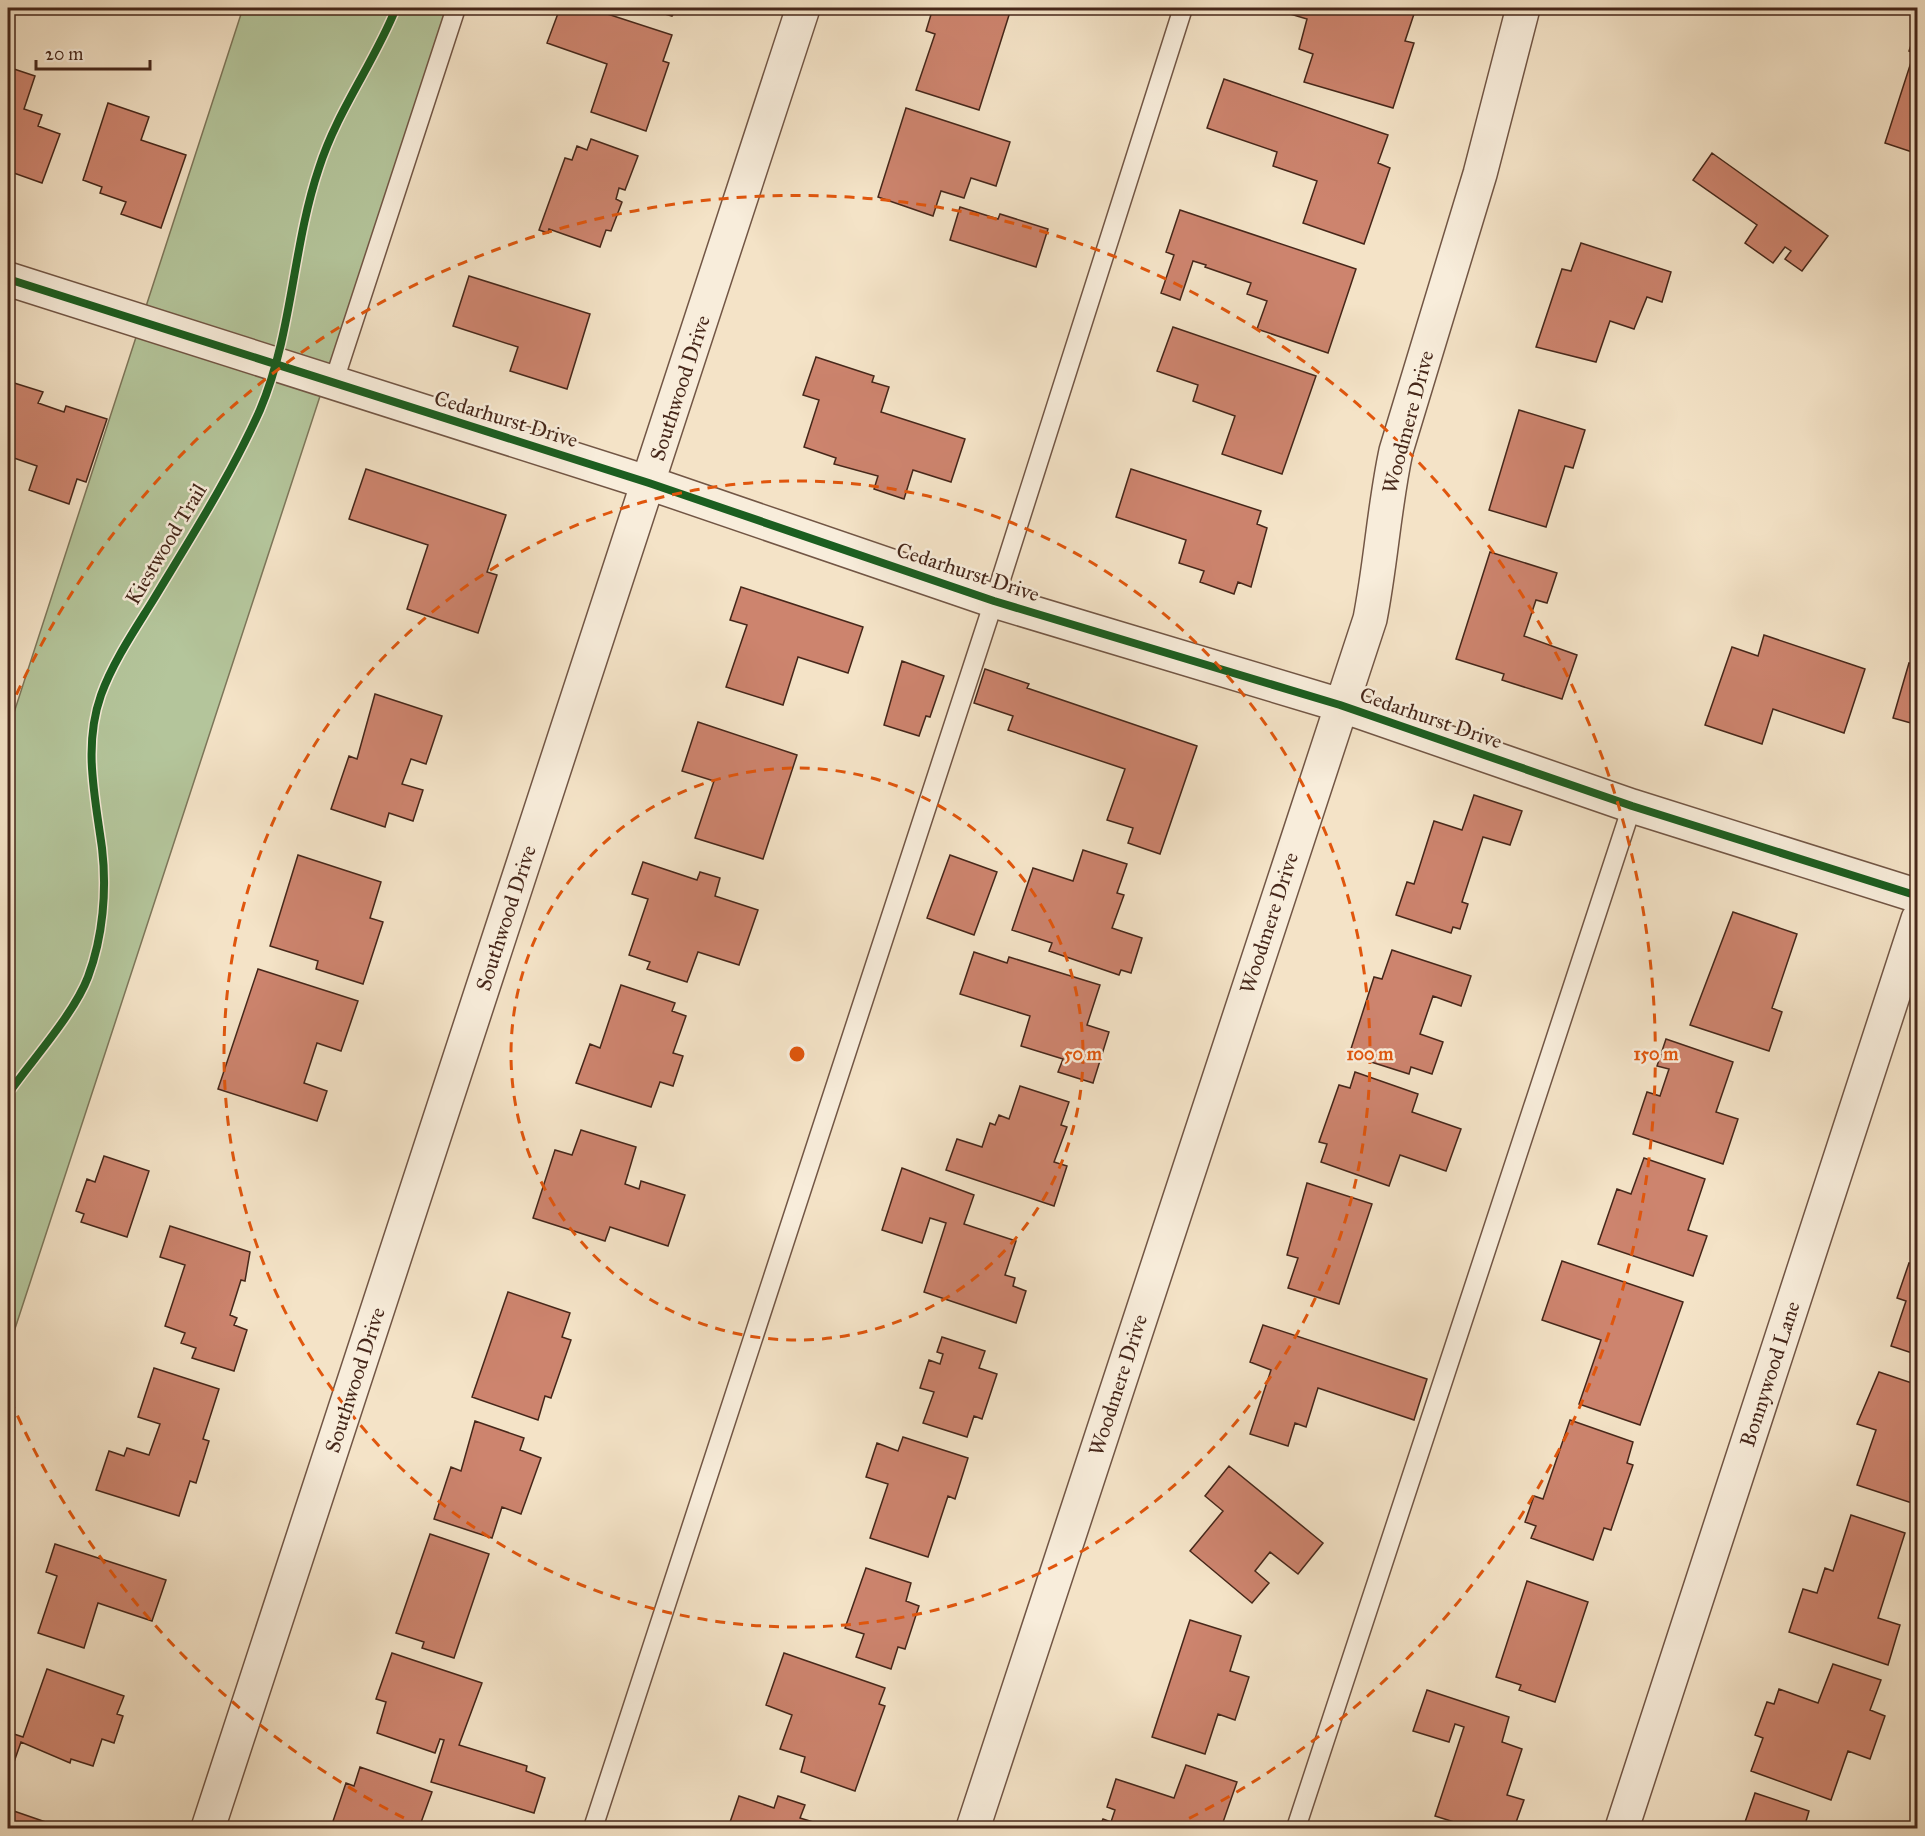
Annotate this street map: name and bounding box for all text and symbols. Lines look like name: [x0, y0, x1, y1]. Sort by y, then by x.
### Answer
scale bar: [36, 33, 150, 71]
text: 20 m: [45, 43, 83, 65]
street label: Southwood Drive: [644, 312, 716, 464]
street label: Woodmere Drive: [1376, 347, 1440, 496]
street label: Cedarhurst Drive: [431, 385, 581, 453]
street label: Kiestwood Trail: [120, 478, 212, 609]
street label: Cedarhurst Drive: [893, 537, 1043, 607]
street label: Cedarhurst Drive: [1356, 681, 1506, 755]
street label: Southwood Drive: [470, 842, 542, 994]
street label: Woodmere Drive: [1234, 849, 1304, 997]
text: 50 m: [1064, 1043, 1103, 1065]
text: 100 m: [1347, 1043, 1394, 1065]
text: 150 m: [1634, 1043, 1679, 1065]
centre of rings: [787, 1044, 807, 1064]
street label: Bonnywood Lane: [1734, 1298, 1806, 1450]
street label: Southwood Drive: [319, 1304, 391, 1456]
street label: Woodmere Drive: [1083, 1311, 1153, 1459]

